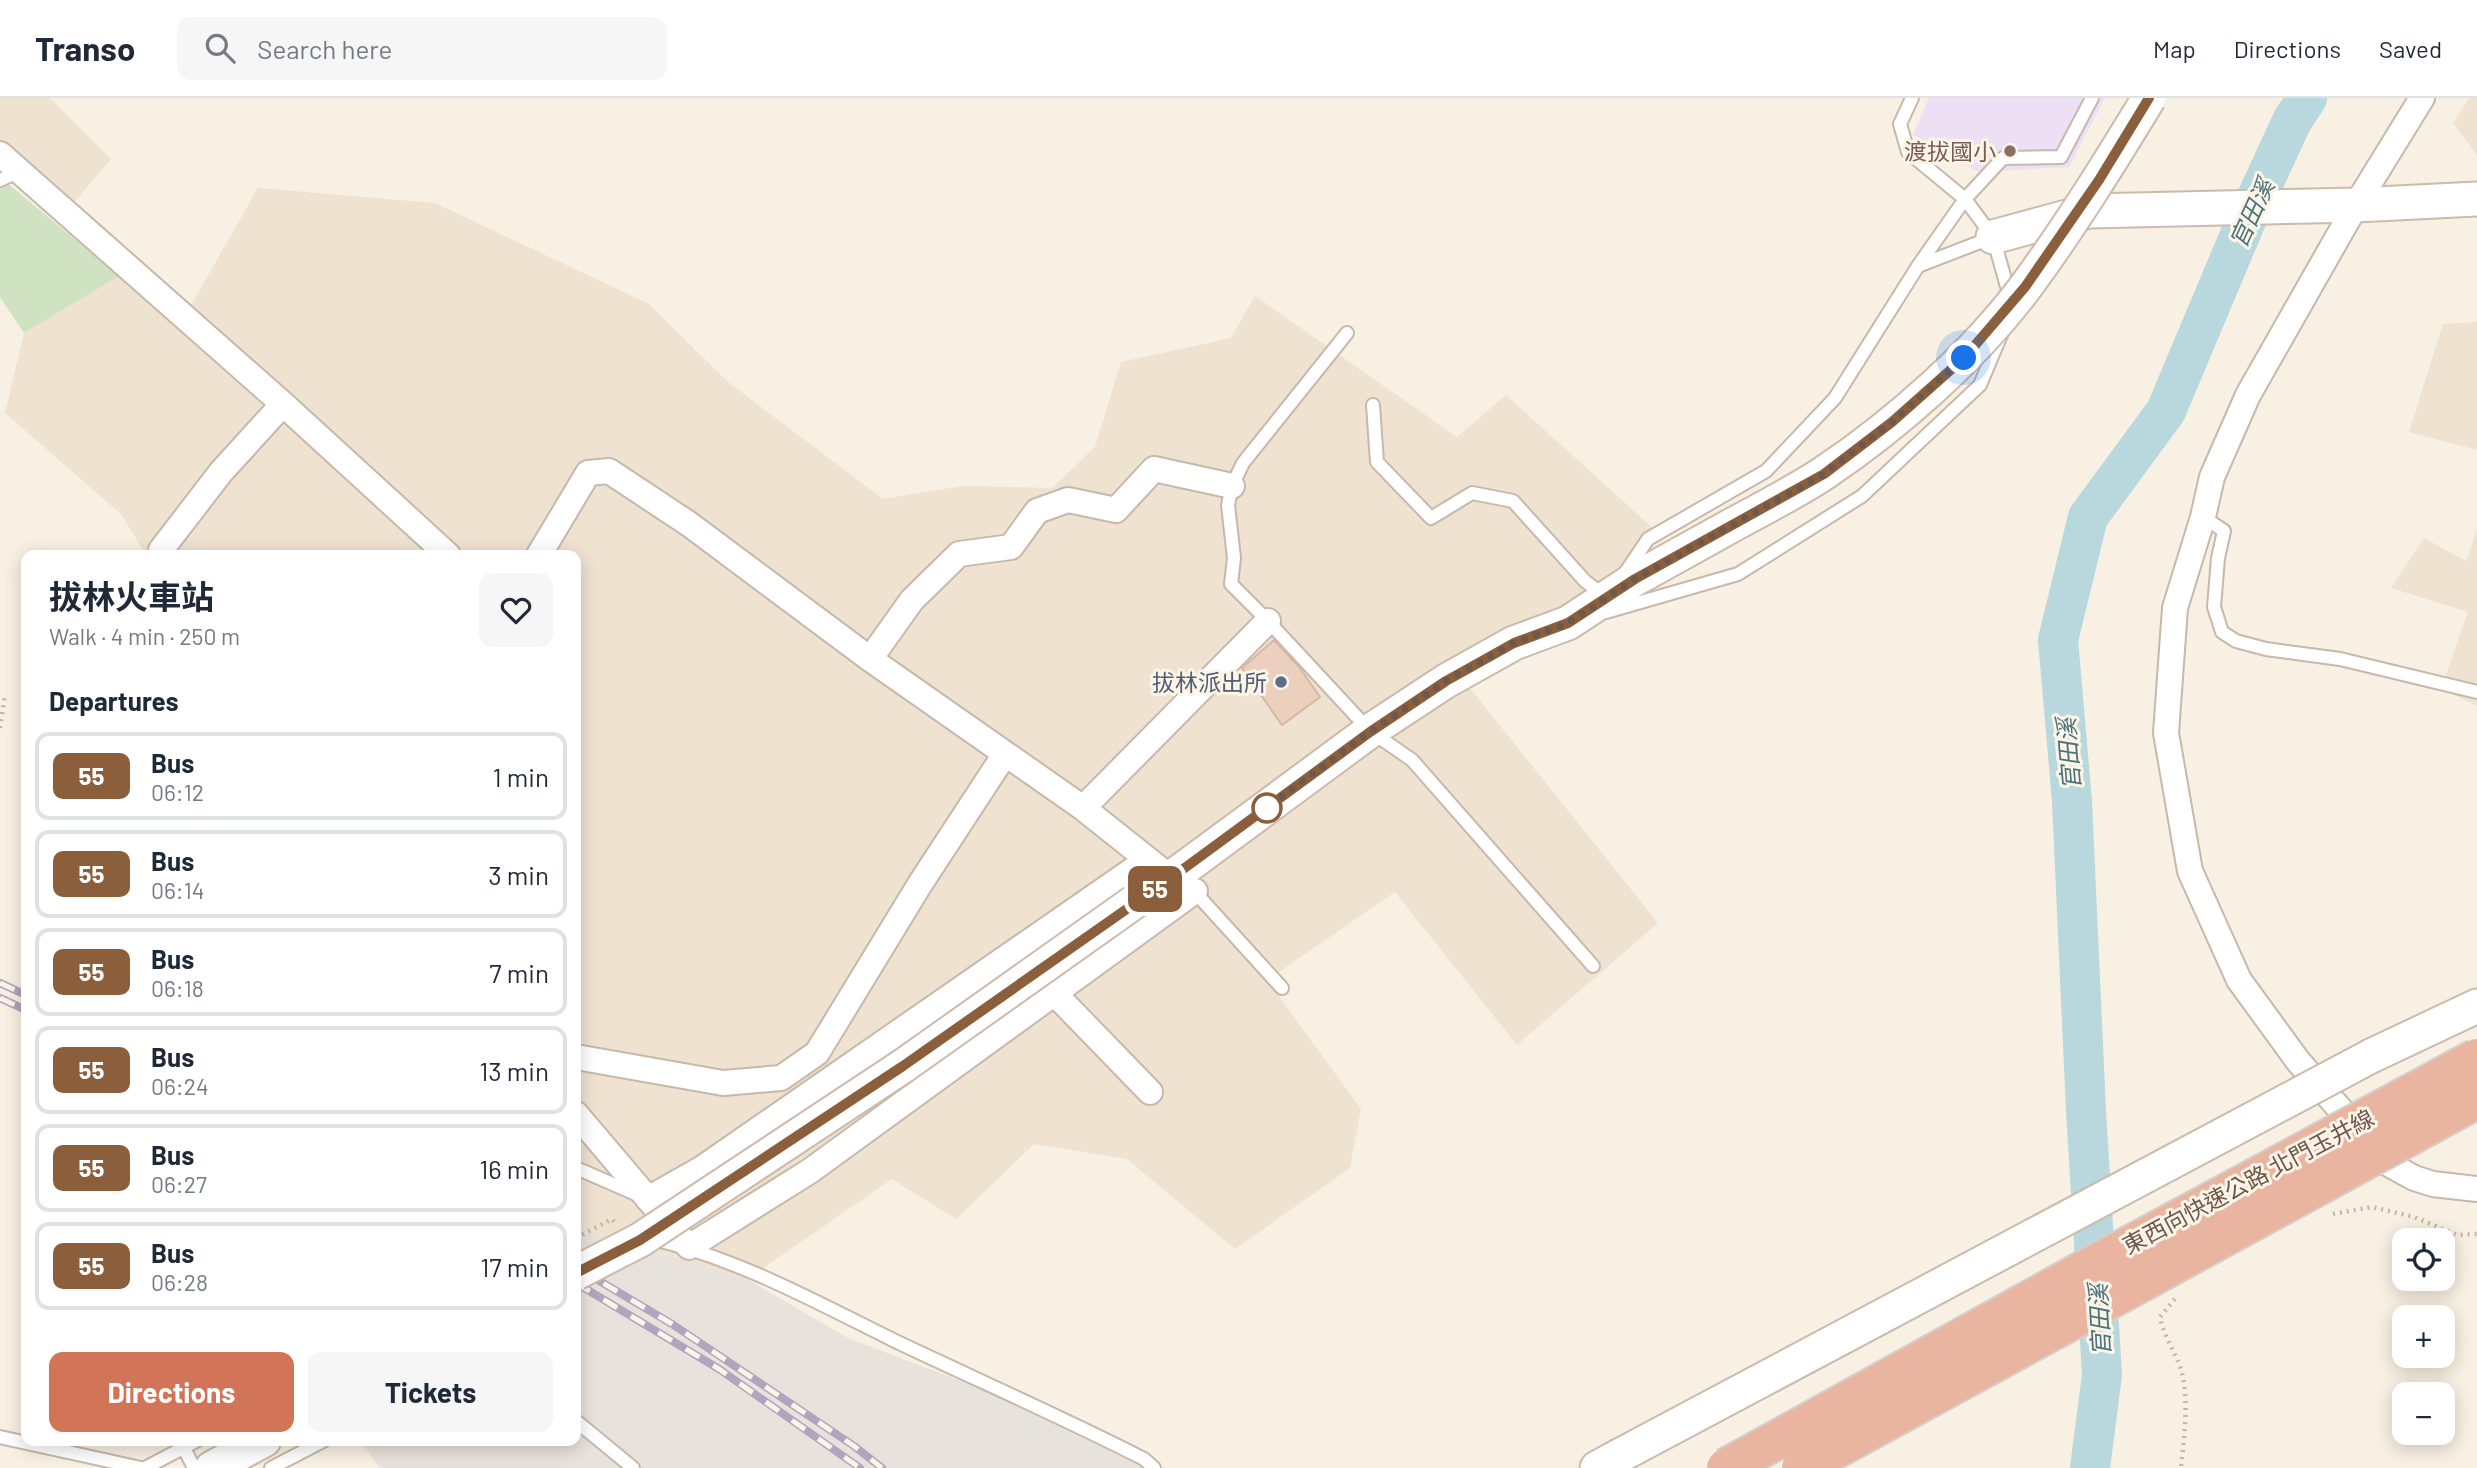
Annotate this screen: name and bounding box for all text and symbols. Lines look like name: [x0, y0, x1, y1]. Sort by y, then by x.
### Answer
search box: [177, 17, 667, 80]
text: Transo: [35, 28, 135, 68]
icon: search: [201, 29, 239, 67]
text: Search here: [257, 33, 392, 64]
text: Map: [2153, 34, 2196, 63]
text: Directions: [2234, 34, 2341, 63]
text: Saved: [2379, 34, 2442, 63]
place label: 渡拔國小: [1904, 137, 1996, 165]
marker: 渡拔國小: [2002, 143, 2018, 159]
water label: 官田溪: [2223, 172, 2281, 252]
your location: [1946, 340, 1981, 375]
button: heart: [479, 573, 553, 647]
text: 拔林火車站: [49, 576, 214, 616]
text: Walk · 4 min · 250 m: [49, 622, 240, 650]
place label: 拔林派出所: [1152, 668, 1267, 696]
marker: 拔林派出所: [1273, 674, 1289, 690]
text: Departures: [49, 685, 179, 716]
water label: 官田溪: [2050, 714, 2086, 791]
text: Bus: [151, 747, 194, 778]
text: 55: [79, 761, 104, 790]
text: 1 min: [493, 761, 549, 792]
text: 06:12: [151, 778, 204, 806]
unlabelled marker: [1252, 793, 1282, 823]
text: Bus: [151, 845, 194, 876]
text: 55: [79, 859, 104, 888]
text: 3 min: [488, 859, 549, 890]
line badge: 55: [1124, 866, 1186, 912]
text: 55: [1142, 874, 1168, 903]
text: 06:14: [151, 876, 204, 904]
text: Bus: [151, 943, 194, 974]
text: 55: [79, 957, 104, 986]
text: 7 min: [489, 957, 549, 988]
text: 06:18: [151, 974, 204, 1002]
text: Bus: [151, 1041, 194, 1072]
text: 55: [79, 1055, 104, 1084]
text: 13 min: [479, 1055, 549, 1086]
text: 06:24: [151, 1072, 209, 1100]
street label: 東西向快速公路 北門玉井線: [2118, 1103, 2378, 1259]
text: Bus: [151, 1139, 194, 1170]
text: 55: [79, 1153, 104, 1182]
text: 16 min: [479, 1153, 549, 1184]
text: 06:27: [151, 1170, 207, 1198]
map controls: [2392, 1228, 2455, 1445]
button: locate: [2392, 1228, 2455, 1291]
text: Bus: [151, 1237, 194, 1268]
text: 55: [79, 1251, 104, 1280]
text: 17 min: [480, 1251, 549, 1282]
text: 06:28: [151, 1268, 208, 1296]
water label: 官田溪: [2082, 1280, 2115, 1357]
button: +: [2392, 1305, 2455, 1368]
button: Directions: [49, 1352, 294, 1432]
button: Tickets: [308, 1352, 553, 1432]
button: −: [2392, 1382, 2455, 1445]

